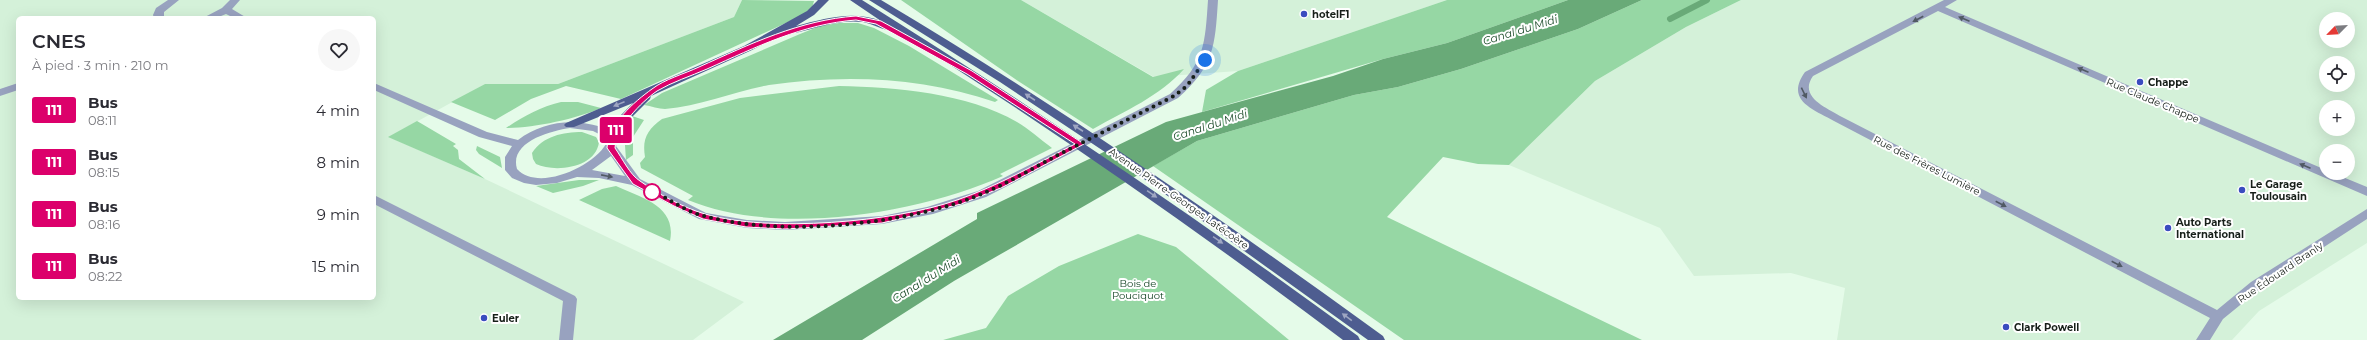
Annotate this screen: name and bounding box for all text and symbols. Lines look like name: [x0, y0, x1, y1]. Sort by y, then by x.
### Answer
place label: hotelF1: [1312, 8, 1350, 21]
marker: hotelF1: [1299, 9, 1309, 19]
water label: Canal du Midi: [1481, 12, 1559, 48]
north arrow: [2319, 12, 2355, 48]
map controls: [2319, 12, 2355, 180]
one-way arrow: [1912, 16, 1923, 22]
one-way arrow: [1958, 16, 1969, 22]
button: heart: [318, 29, 360, 71]
text: CNES: [32, 30, 86, 53]
your location: [1195, 50, 1215, 70]
button: locate: [2319, 56, 2355, 92]
text: À pied · 3 min · 210 m: [32, 57, 169, 73]
one-way arrow: [2077, 67, 2089, 73]
street label: Rue Claude Chappe: [2104, 75, 2201, 126]
place label: Chappe: [2148, 76, 2188, 89]
marker: Chappe: [2135, 77, 2145, 87]
one-way arrow: [1801, 87, 1807, 99]
text: Bus: [88, 93, 118, 112]
one-way arrow: [1024, 93, 1035, 101]
button: +: [2319, 100, 2355, 136]
text: 111: [46, 101, 62, 119]
text: 4 min: [316, 101, 360, 120]
one-way arrow: [613, 101, 624, 107]
water label: Canal du Midi: [1171, 106, 1249, 144]
text: 08:11: [88, 112, 117, 128]
line badge: 111: [593, 117, 639, 143]
text: 111: [608, 121, 624, 139]
one-way arrow: [1073, 124, 1083, 132]
street label: Rue des Frères Lumière: [1871, 133, 1982, 198]
button: −: [2319, 144, 2355, 180]
text: Bus: [88, 145, 118, 164]
street label: Avenue Pierre-Georges Latécoère: [1106, 145, 1251, 252]
text: 111: [46, 153, 62, 171]
text: 8 min: [316, 153, 360, 172]
one-way arrow: [2300, 163, 2311, 169]
text: 08:15: [88, 164, 120, 180]
one-way arrow: [601, 173, 613, 179]
place label: Le Garage Toulousain: [2250, 178, 2307, 203]
unlabelled marker: [643, 183, 661, 201]
marker: Le Garage Toulousain: [2237, 185, 2247, 195]
one-way arrow: [1146, 190, 1157, 198]
text: Bus: [88, 197, 118, 216]
one-way arrow: [1996, 201, 2007, 207]
text: 111: [46, 205, 62, 223]
text: 9 min: [317, 205, 360, 224]
text: 08:16: [88, 216, 120, 232]
place label: Auto Parts International: [2175, 216, 2244, 241]
marker: Auto Parts International: [2163, 223, 2173, 233]
one-way arrow: [1213, 236, 1223, 244]
street label: Rue Édouard Branly: [2235, 239, 2326, 306]
text: Bus: [88, 249, 118, 268]
water label: Canal du Midi: [889, 253, 963, 305]
text: 111: [46, 257, 62, 275]
text: 15 min: [312, 257, 360, 276]
one-way arrow: [2111, 261, 2122, 267]
text: 08:22: [88, 268, 122, 284]
park label: Bois de Pouciquot: [1112, 277, 1164, 302]
place label: Euler: [492, 312, 520, 325]
marker: Euler: [479, 313, 489, 323]
one-way arrow: [1341, 313, 1352, 321]
place label: Clark Powell: [2014, 321, 2079, 334]
marker: Clark Powell: [2001, 322, 2011, 332]

